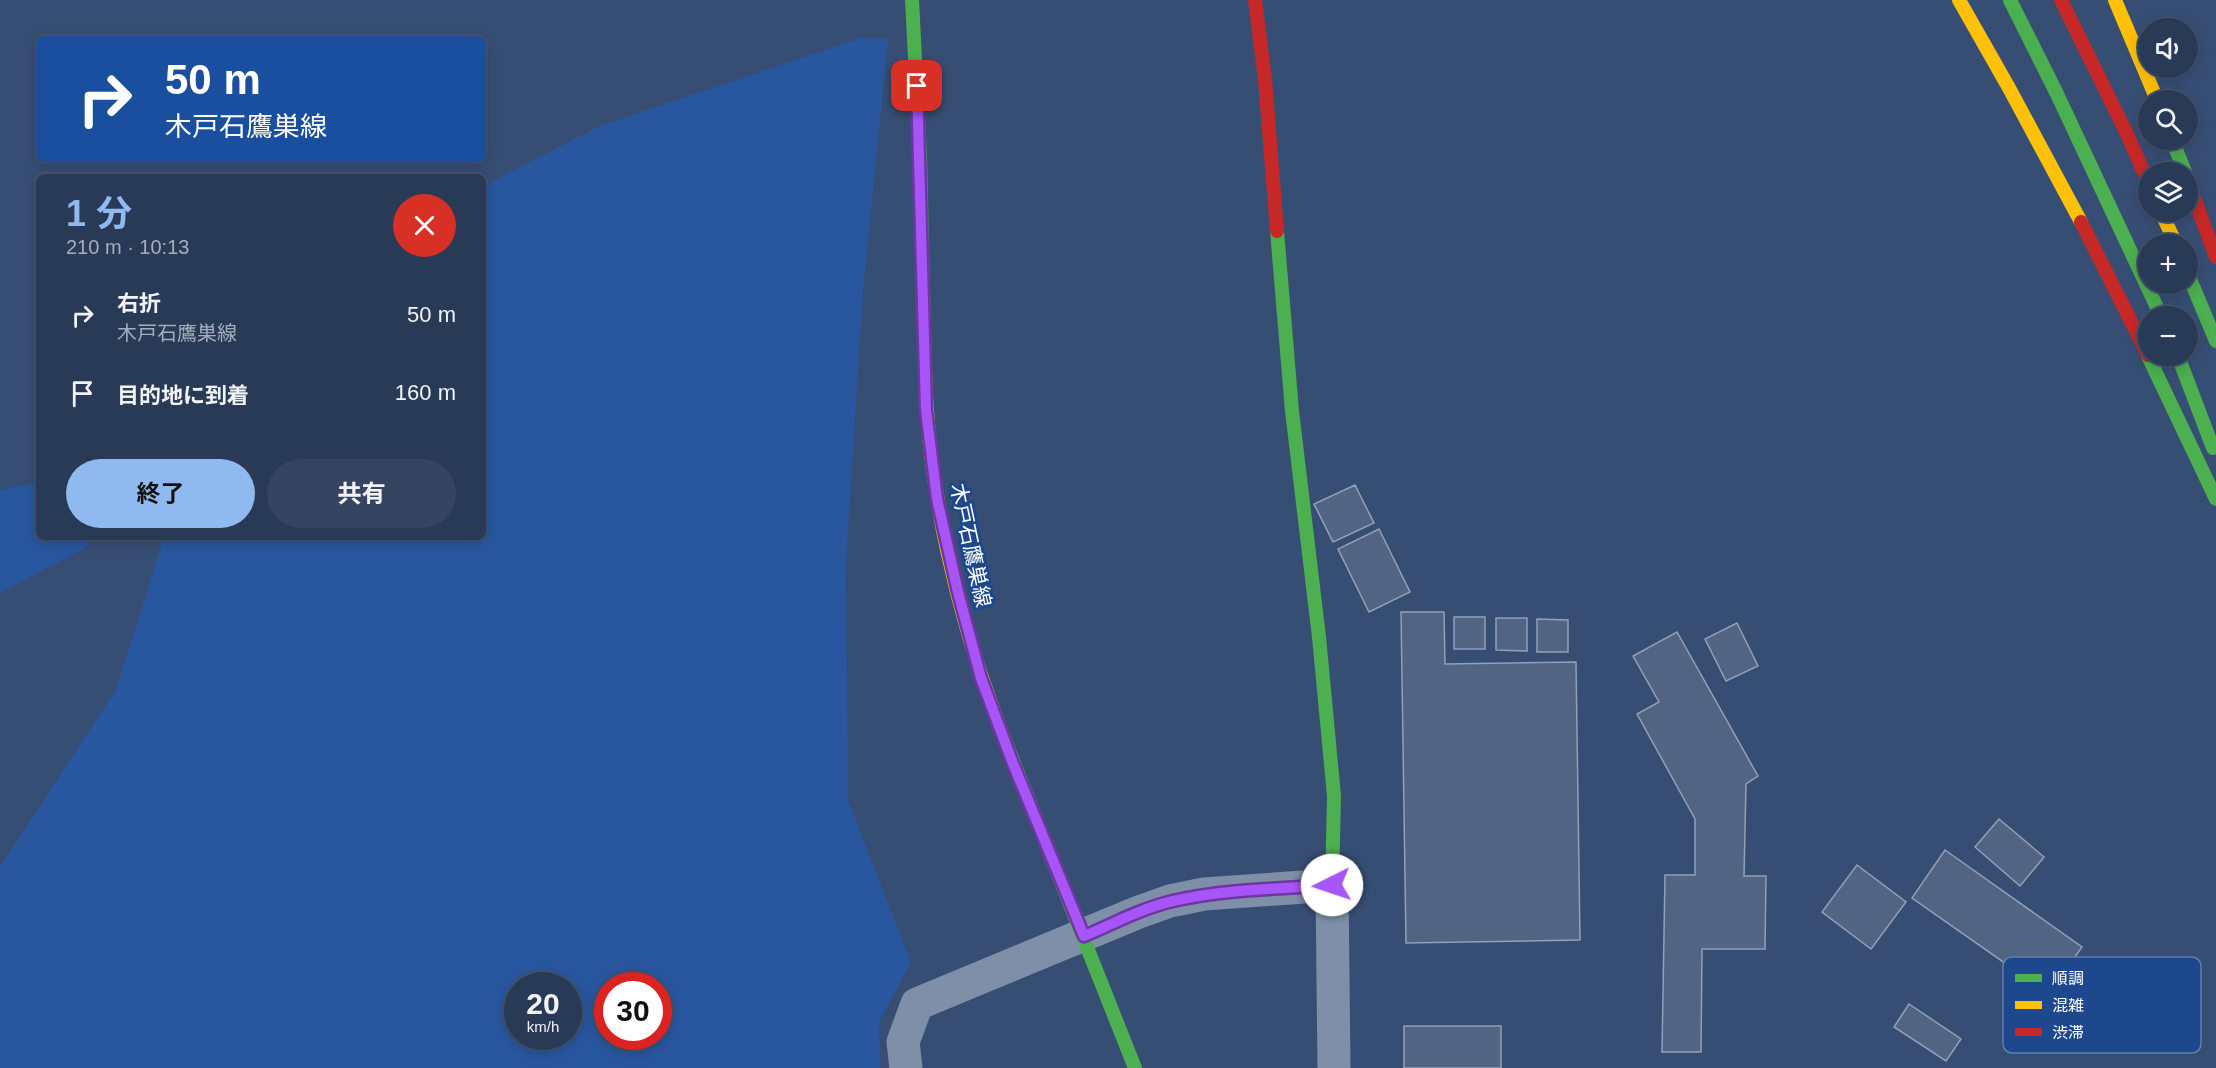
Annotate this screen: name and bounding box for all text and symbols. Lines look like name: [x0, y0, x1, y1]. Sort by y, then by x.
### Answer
map controls: [2138, 18, 2198, 366]
button: sound: [2138, 18, 2198, 78]
text: 50 m: [165, 56, 261, 103]
icon: right: [66, 60, 144, 138]
pin: [891, 60, 942, 111]
icon: arrive: [900, 69, 933, 102]
button: search: [2138, 90, 2198, 150]
text: 木戸石鷹巣線: [165, 112, 327, 142]
button: layers: [2138, 162, 2198, 222]
text: 1 分: [66, 193, 132, 234]
button: close: [393, 194, 456, 257]
button: +: [2138, 234, 2198, 294]
text: 210 m · 10:13: [66, 236, 189, 258]
text: 右折: [117, 291, 161, 316]
icon: right: [66, 299, 99, 332]
text: 50 m: [407, 302, 456, 327]
button: −: [2138, 306, 2198, 366]
text: 木戸石鷹巣線: [117, 322, 237, 344]
icon: arrive: [66, 377, 99, 410]
text: 160 m: [395, 380, 456, 405]
text: 目的地に到着: [117, 383, 249, 408]
button: 終了: [66, 459, 255, 528]
button: 共有: [267, 459, 456, 528]
street label: 木戸石鷹巣線: [947, 481, 995, 609]
position arrow: [1300, 853, 1364, 917]
legend: [2003, 957, 2201, 1053]
text: 順調: [2052, 970, 2084, 987]
speed limit sign: 30: [594, 972, 672, 1050]
text: 20: [526, 987, 560, 1020]
text: 混雑: [2052, 997, 2084, 1014]
text: km/h: [527, 1018, 559, 1035]
text: 渋滞: [2052, 1024, 2084, 1041]

